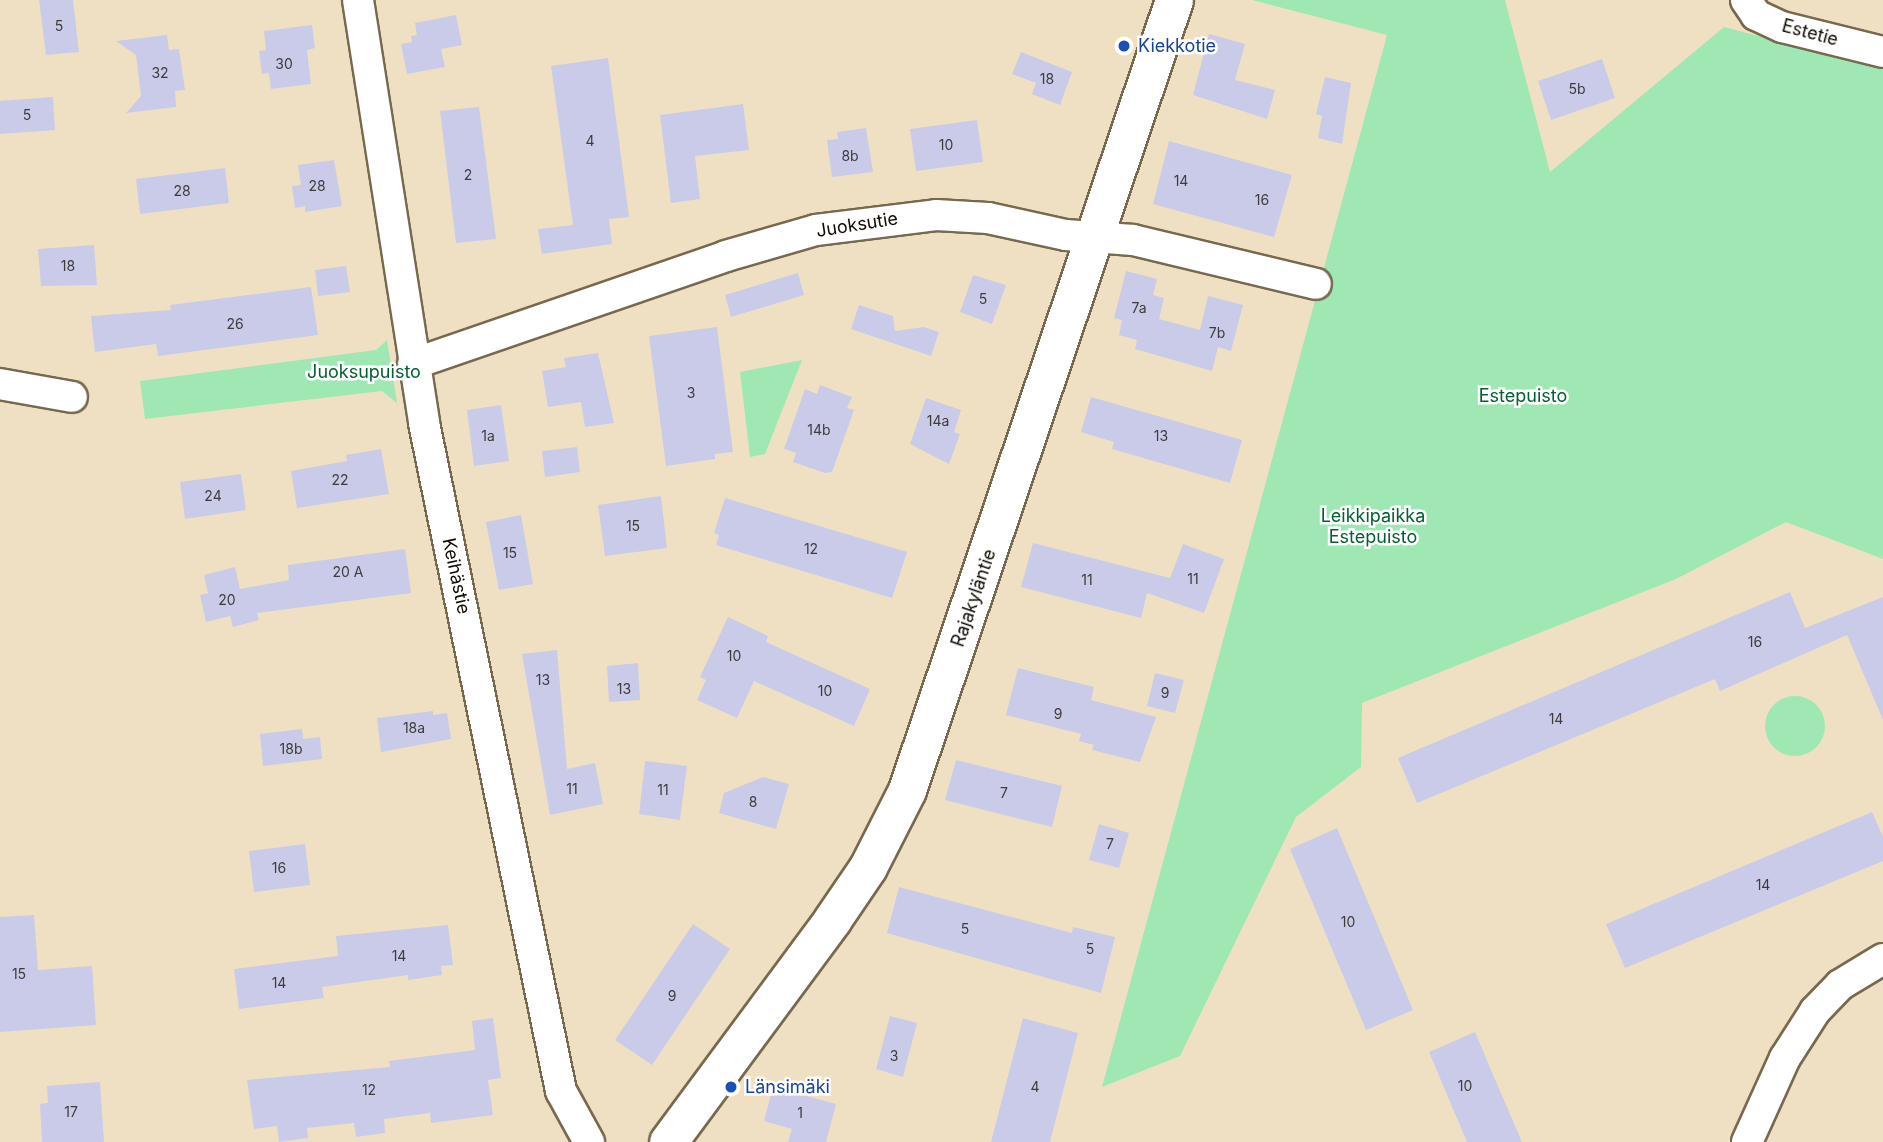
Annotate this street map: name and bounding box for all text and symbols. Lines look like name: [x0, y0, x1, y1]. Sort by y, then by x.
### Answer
street label: Estetie: [1780, 15, 1840, 51]
house number: 5: [55, 18, 63, 34]
place label: Kiekkotie: [1138, 35, 1216, 57]
marker: Kiekkotie: [1116, 38, 1132, 54]
house number: 30: [275, 56, 293, 72]
house number: 32: [151, 65, 169, 81]
house number: 18: [1040, 71, 1054, 87]
house number: 5b: [1568, 81, 1586, 97]
house number: 5: [23, 107, 31, 123]
house number: 4: [585, 133, 595, 149]
house number: 10: [939, 137, 953, 153]
house number: 8b: [841, 148, 859, 164]
house number: 2: [464, 167, 472, 183]
house number: 14: [1174, 173, 1188, 189]
house number: 28: [308, 178, 326, 194]
house number: 28: [173, 183, 191, 199]
house number: 16: [1255, 192, 1269, 208]
street label: Juoksutie: [815, 208, 899, 242]
house number: 18: [61, 258, 75, 274]
house number: 5: [979, 291, 987, 307]
house number: 7a: [1131, 300, 1147, 316]
house number: 26: [226, 316, 244, 332]
house number: 7b: [1209, 325, 1225, 341]
park label: Juoksupuisto: [307, 361, 421, 383]
house number: 3: [687, 385, 695, 401]
park label: Estepuisto: [1479, 385, 1567, 407]
house number: 14a: [927, 413, 949, 429]
house number: 14b: [807, 422, 831, 438]
house number: 1a: [481, 428, 495, 444]
house number: 13: [1154, 428, 1168, 444]
house number: 22: [331, 472, 349, 488]
house number: 24: [204, 488, 222, 504]
park label: Leikkipaikka Estepuisto: [1321, 506, 1425, 548]
house number: 15: [626, 518, 640, 534]
street label: Keihästie: [437, 536, 475, 616]
house number: 12: [804, 541, 818, 557]
house number: 15: [503, 545, 517, 561]
street label: Rajakyläntie: [947, 546, 1001, 650]
house number: 20 A: [333, 564, 363, 580]
house number: 11: [1187, 571, 1199, 587]
house number: 11: [1081, 572, 1093, 588]
house number: 20: [218, 592, 236, 608]
house number: 16: [1748, 634, 1762, 650]
house number: 10: [727, 648, 741, 664]
house number: 13: [536, 672, 550, 688]
house number: 13: [617, 681, 631, 697]
house number: 10: [818, 683, 832, 699]
house number: 9: [1161, 685, 1169, 701]
house number: 9: [1054, 706, 1062, 722]
house number: 14: [1549, 711, 1563, 727]
house number: 18a: [403, 720, 425, 736]
house number: 18b: [280, 741, 302, 757]
house number: 11: [566, 781, 578, 797]
house number: 11: [657, 782, 669, 798]
house number: 7: [1000, 785, 1008, 801]
house number: 8: [749, 794, 757, 810]
house number: 7: [1106, 836, 1114, 852]
house number: 16: [272, 860, 286, 876]
house number: 14: [1756, 877, 1770, 893]
house number: 10: [1341, 914, 1355, 930]
house number: 5: [961, 921, 969, 937]
house number: 5: [1086, 941, 1094, 957]
house number: 14: [392, 948, 406, 964]
house number: 15: [12, 966, 26, 982]
house number: 14: [272, 975, 286, 991]
house number: 9: [668, 988, 676, 1004]
house number: 3: [890, 1048, 898, 1064]
place label: Länsimäki: [745, 1076, 830, 1098]
house number: 10: [1458, 1078, 1472, 1094]
marker: Länsimäki: [723, 1079, 739, 1095]
house number: 4: [1030, 1079, 1040, 1095]
house number: 12: [362, 1082, 376, 1098]
house number: 17: [64, 1104, 78, 1120]
house number: 1: [797, 1105, 803, 1121]

